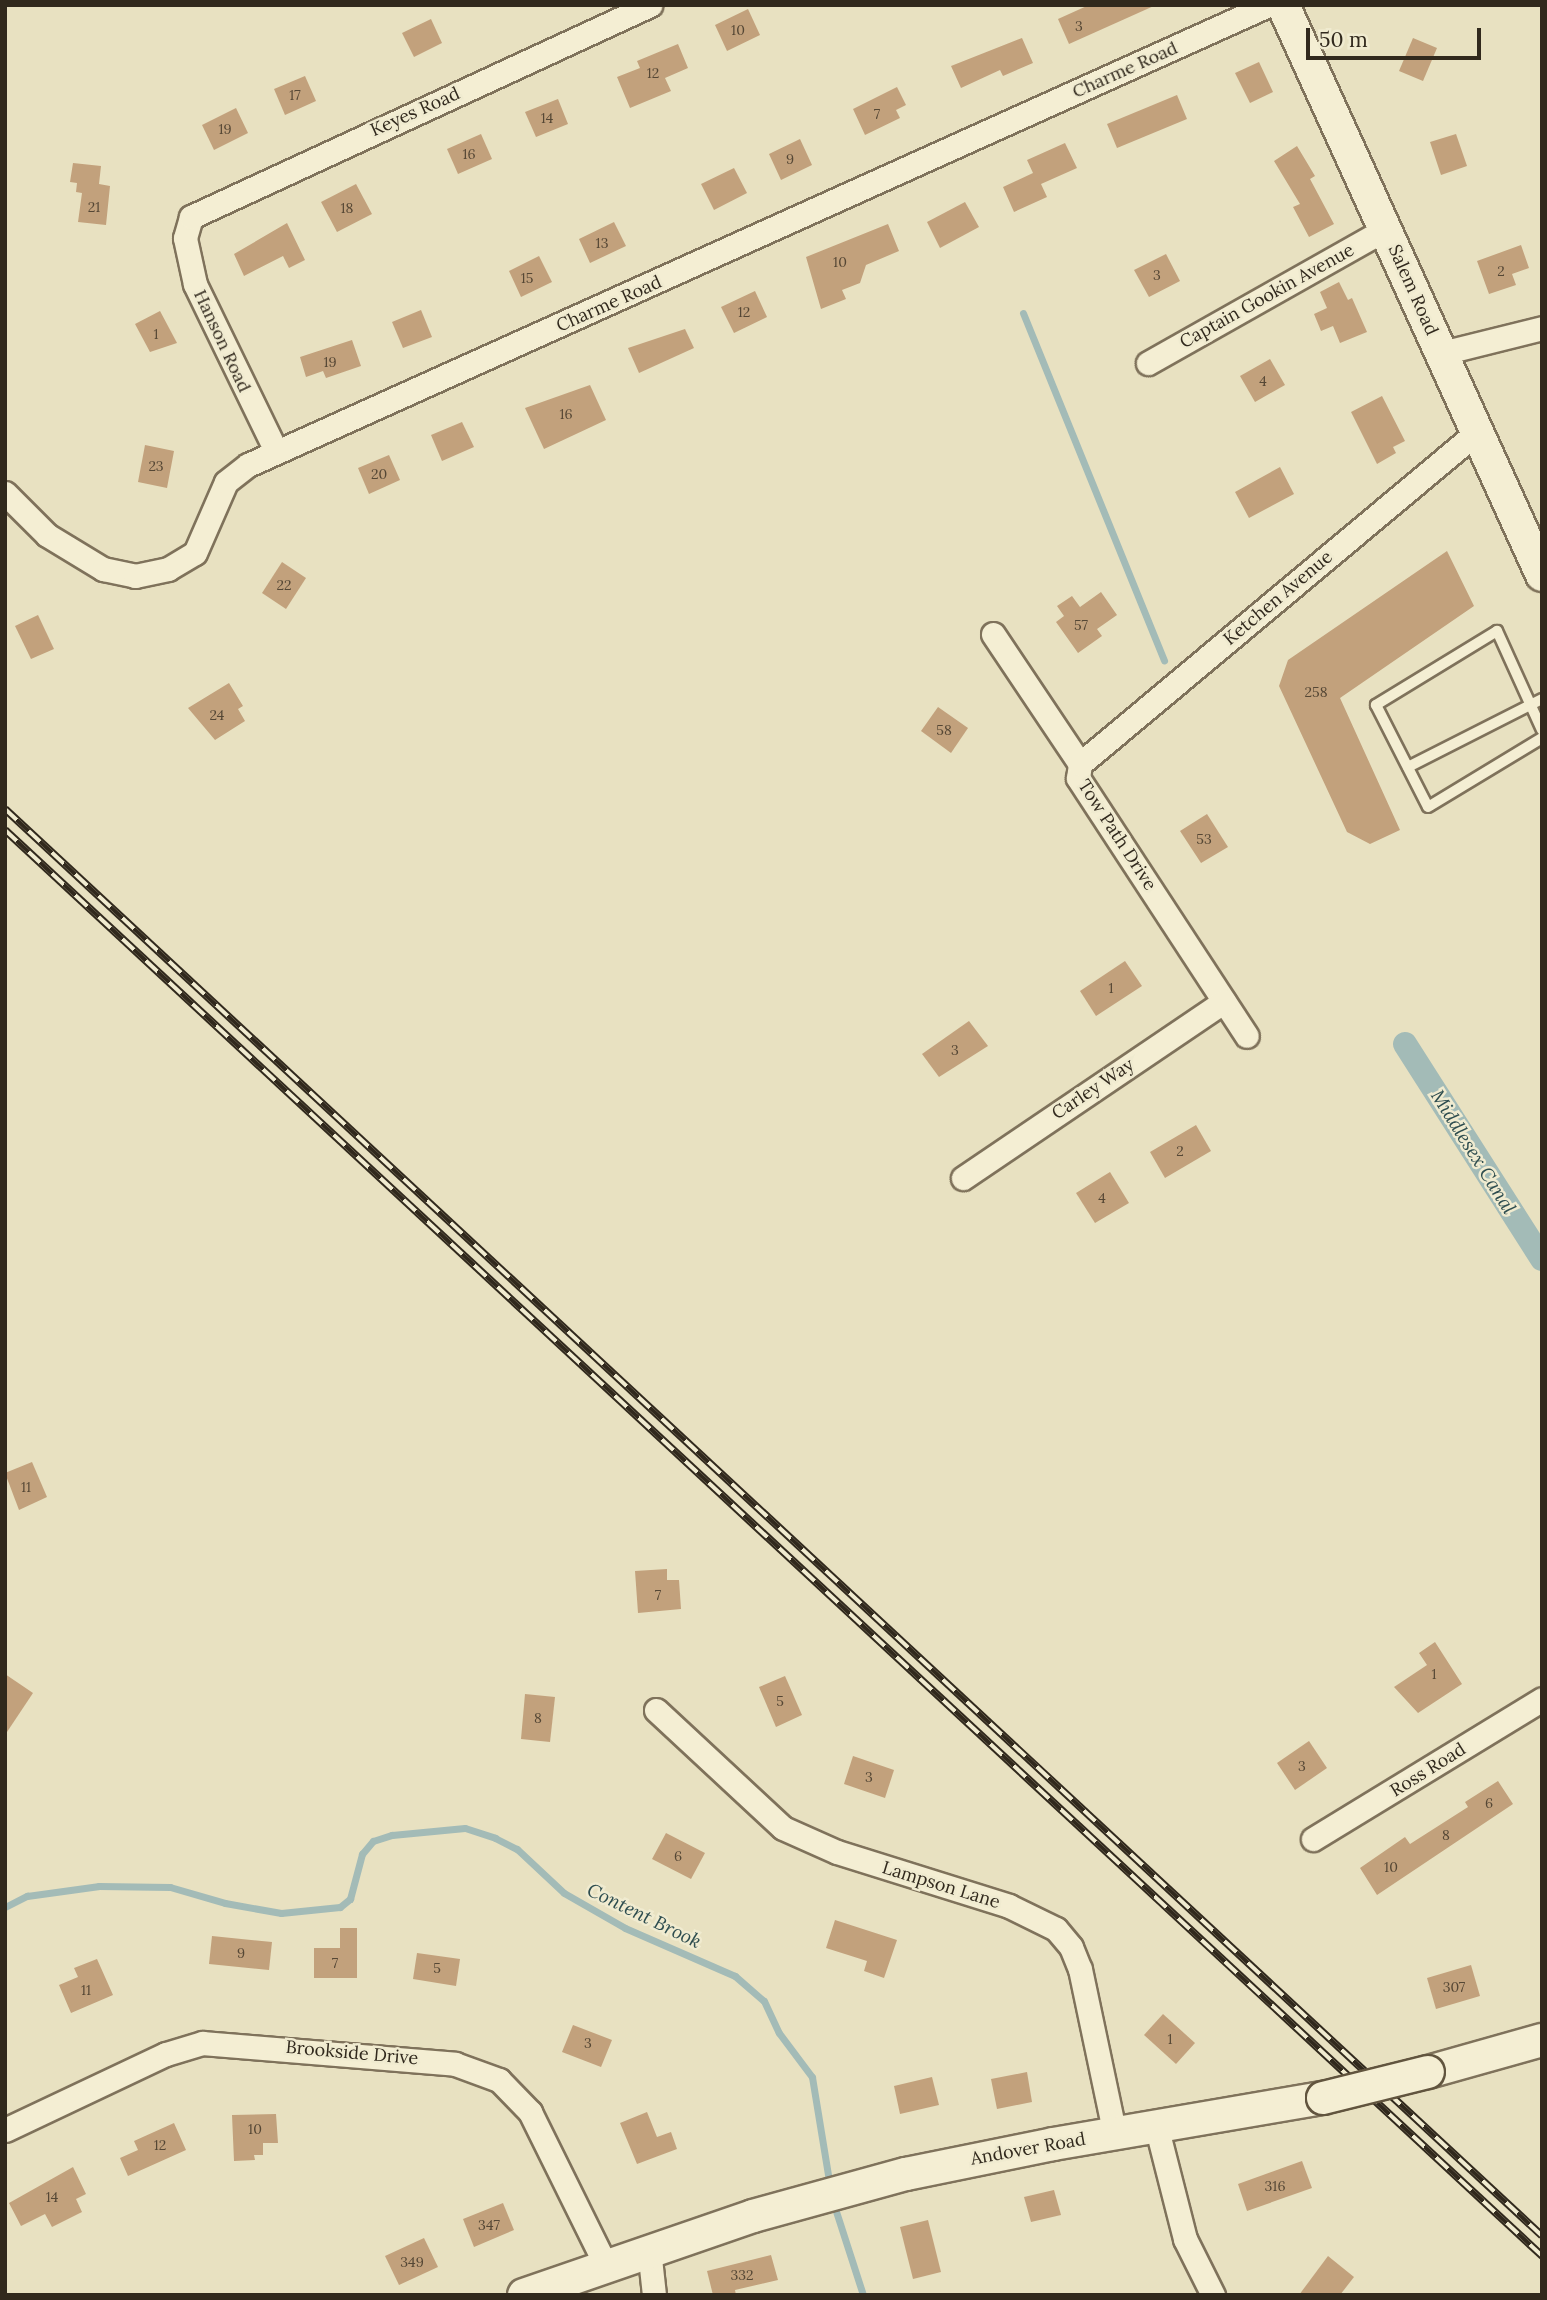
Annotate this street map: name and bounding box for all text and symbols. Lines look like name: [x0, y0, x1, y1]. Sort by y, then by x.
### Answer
scale bar: [1309, 14, 1484, 58]
house number: 3: [1075, 18, 1083, 34]
house number: 10: [731, 22, 745, 38]
text: 50 m: [1319, 26, 1368, 53]
street label: Charme Road: [1069, 37, 1181, 103]
house number: 12: [647, 65, 659, 81]
street label: Keyes Road: [367, 83, 463, 141]
house number: 17: [289, 87, 301, 103]
house number: 7: [874, 106, 880, 122]
house number: 14: [541, 110, 553, 126]
house number: 19: [218, 121, 232, 137]
house number: 16: [462, 146, 476, 162]
house number: 9: [786, 151, 794, 167]
house number: 21: [88, 199, 100, 215]
house number: 18: [341, 200, 353, 216]
house number: 13: [596, 235, 608, 251]
street label: Captain Gookin Avenue: [1176, 239, 1358, 353]
street label: Salem Road: [1383, 241, 1443, 339]
house number: 10: [833, 254, 847, 270]
house number: 2: [1497, 263, 1505, 279]
house number: 3: [1153, 267, 1161, 283]
house number: 15: [521, 270, 533, 286]
street label: Charme Road: [553, 271, 665, 337]
street label: Hanson Road: [189, 286, 255, 396]
house number: 12: [738, 304, 750, 320]
house number: 1: [153, 326, 159, 342]
house number: 19: [323, 354, 337, 370]
house number: 4: [1259, 373, 1267, 389]
house number: 16: [559, 406, 573, 422]
house number: 23: [148, 458, 164, 474]
house number: 20: [371, 466, 387, 482]
street label: Ketchen Avenue: [1219, 546, 1337, 650]
house number: 22: [276, 577, 292, 593]
house number: 57: [1074, 617, 1088, 633]
house number: 258: [1304, 684, 1328, 700]
house number: 24: [210, 707, 224, 723]
house number: 58: [936, 722, 952, 738]
street label: Tow Path Drive: [1073, 776, 1161, 894]
house number: 53: [1196, 831, 1212, 847]
house number: 1: [1108, 980, 1114, 996]
house number: 3: [951, 1042, 959, 1058]
street label: Carley Way: [1048, 1054, 1138, 1124]
water label: Middlesex Canal: [1426, 1086, 1520, 1218]
house number: 2: [1176, 1143, 1184, 1159]
house number: 4: [1098, 1190, 1106, 1206]
house number: 11: [21, 1479, 31, 1495]
house number: 7: [655, 1587, 661, 1603]
house number: 1: [1431, 1666, 1437, 1682]
house number: 5: [776, 1693, 784, 1709]
house number: 8: [534, 1710, 542, 1726]
street label: Ross Road: [1386, 1738, 1470, 1802]
house number: 3: [1298, 1758, 1306, 1774]
house number: 3: [865, 1769, 873, 1785]
house number: 6: [1485, 1795, 1493, 1811]
house number: 8: [1442, 1827, 1450, 1843]
house number: 6: [674, 1848, 682, 1864]
street label: Lampson Lane: [879, 1857, 1003, 1913]
house number: 10: [1384, 1859, 1398, 1875]
water label: Content Brook: [583, 1879, 705, 1953]
house number: 9: [237, 1945, 245, 1961]
house number: 7: [332, 1955, 338, 1971]
house number: 5: [433, 1960, 441, 1976]
house number: 307: [1443, 1979, 1465, 1995]
house number: 11: [81, 1982, 91, 1998]
house number: 1: [1167, 2031, 1173, 2047]
house number: 3: [584, 2035, 592, 2051]
street label: Brookside Drive: [285, 2036, 419, 2070]
house number: 10: [248, 2121, 262, 2137]
street label: Andover Road: [969, 2128, 1087, 2170]
house number: 12: [154, 2137, 166, 2153]
house number: 316: [1265, 2178, 1285, 2194]
house number: 14: [46, 2189, 58, 2205]
house number: 347: [478, 2217, 500, 2233]
house number: 349: [400, 2254, 424, 2270]
house number: 332: [730, 2267, 754, 2283]

